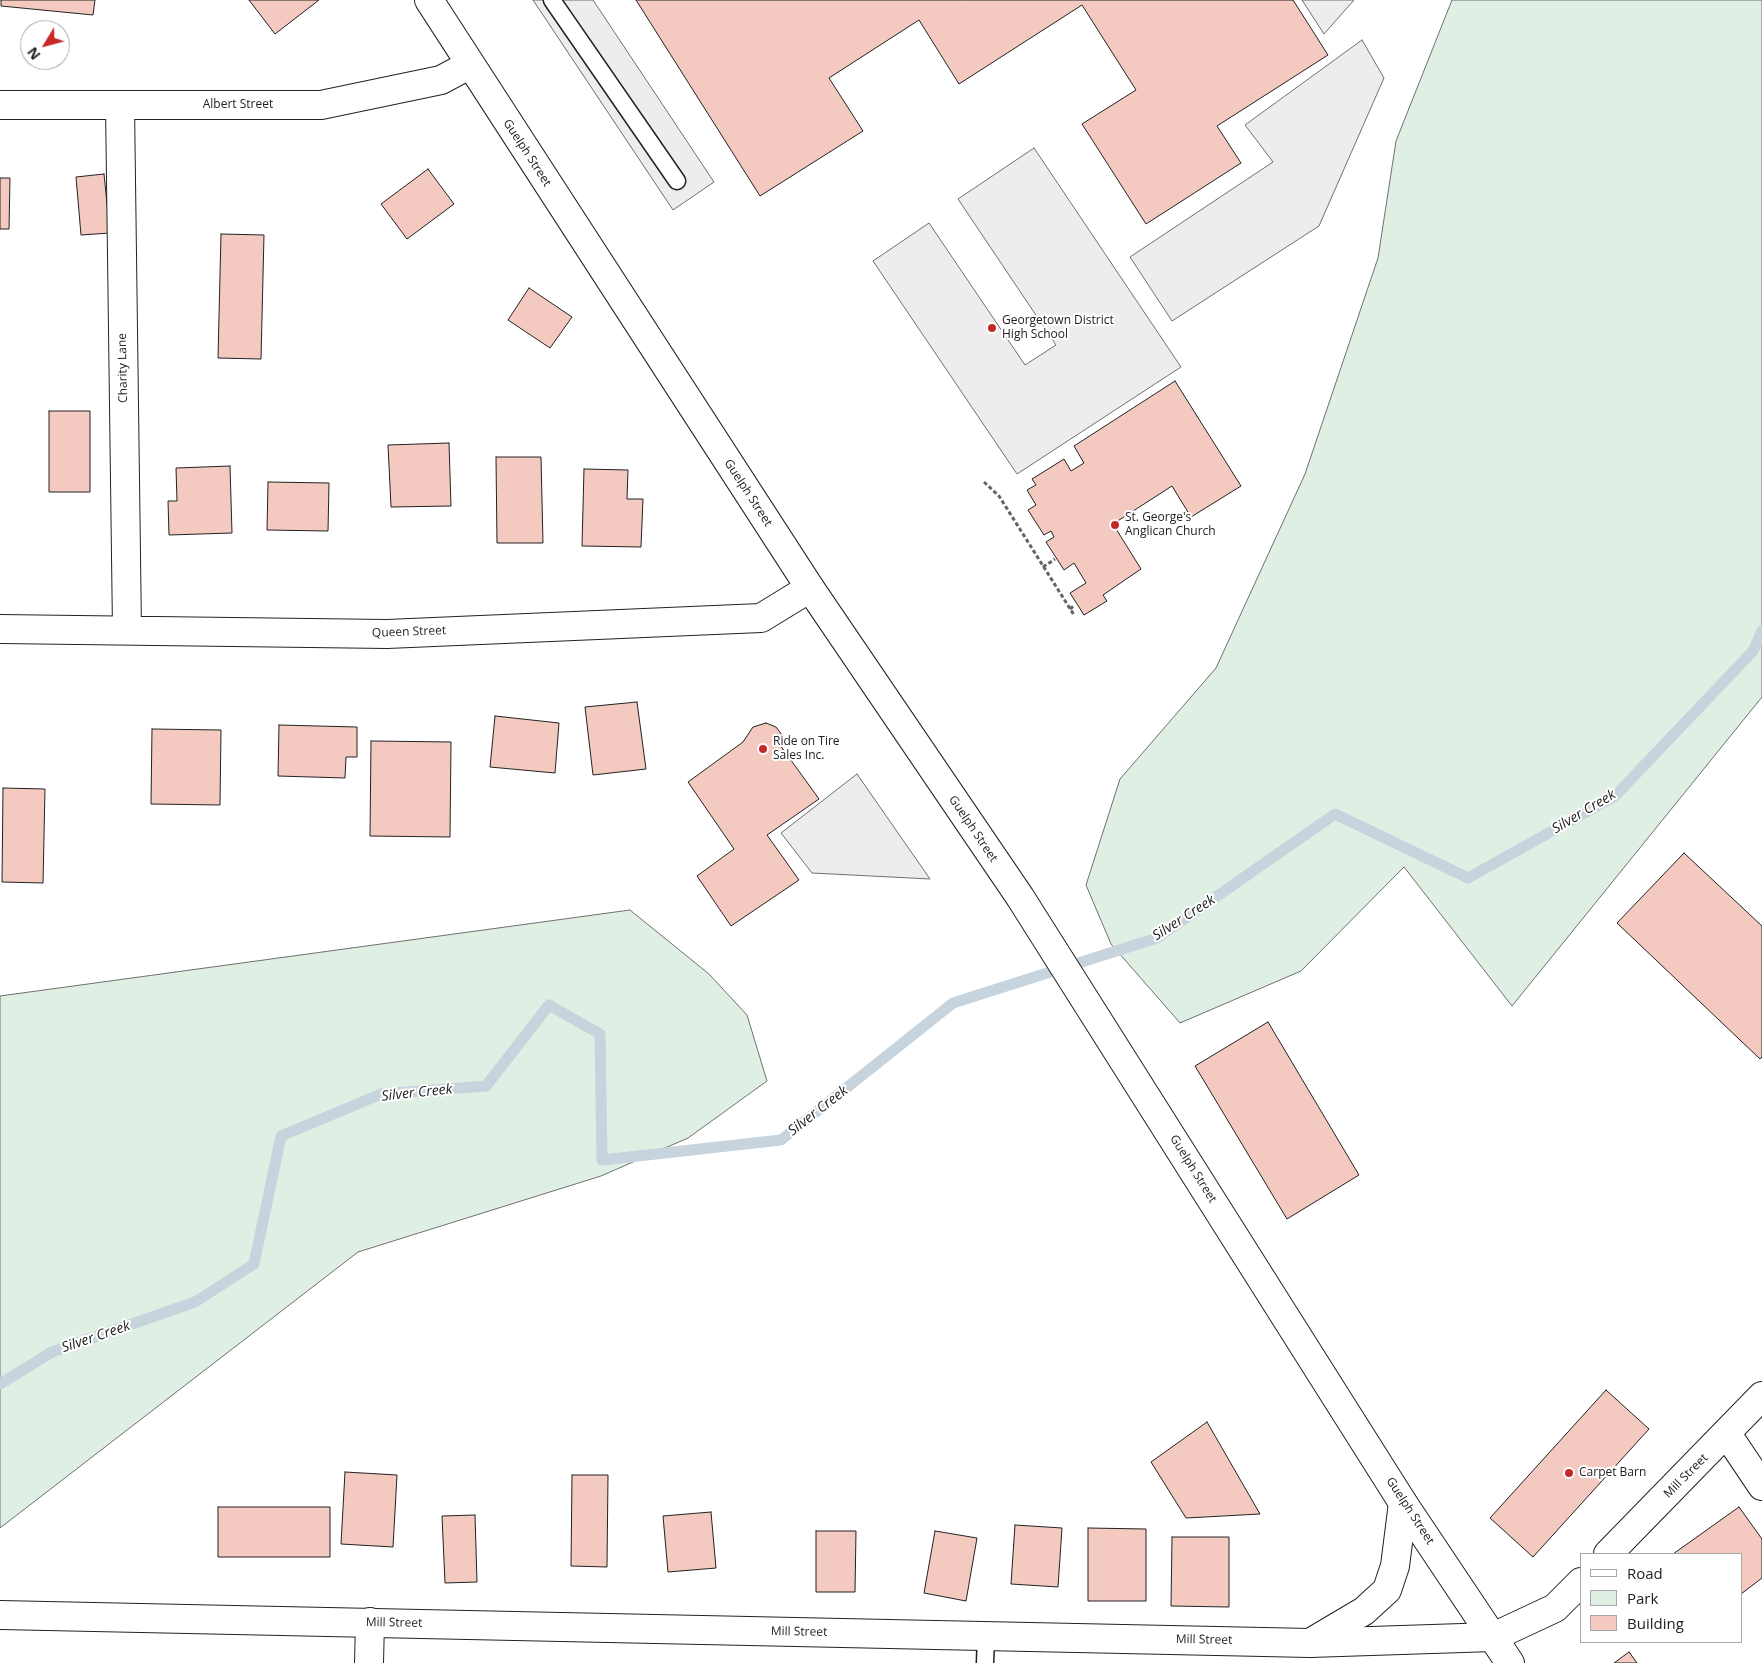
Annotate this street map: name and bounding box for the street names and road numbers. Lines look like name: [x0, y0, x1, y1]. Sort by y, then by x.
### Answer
street label: Albert Street: [203, 98, 273, 112]
street label: Guelph Street: [500, 117, 554, 189]
street label: Charity Lane: [115, 333, 131, 403]
street label: Guelph Street: [721, 457, 775, 529]
street label: Queen Street: [372, 624, 446, 640]
street label: Guelph Street: [945, 793, 1001, 865]
street label: Guelph Street: [1166, 1132, 1220, 1206]
street label: Mill Street: [1661, 1451, 1711, 1501]
street label: Guelph Street: [1383, 1475, 1437, 1547]
street label: Mill Street: [366, 1615, 422, 1631]
street label: Mill Street: [771, 1624, 827, 1640]
street label: Mill Street: [1176, 1632, 1232, 1648]

